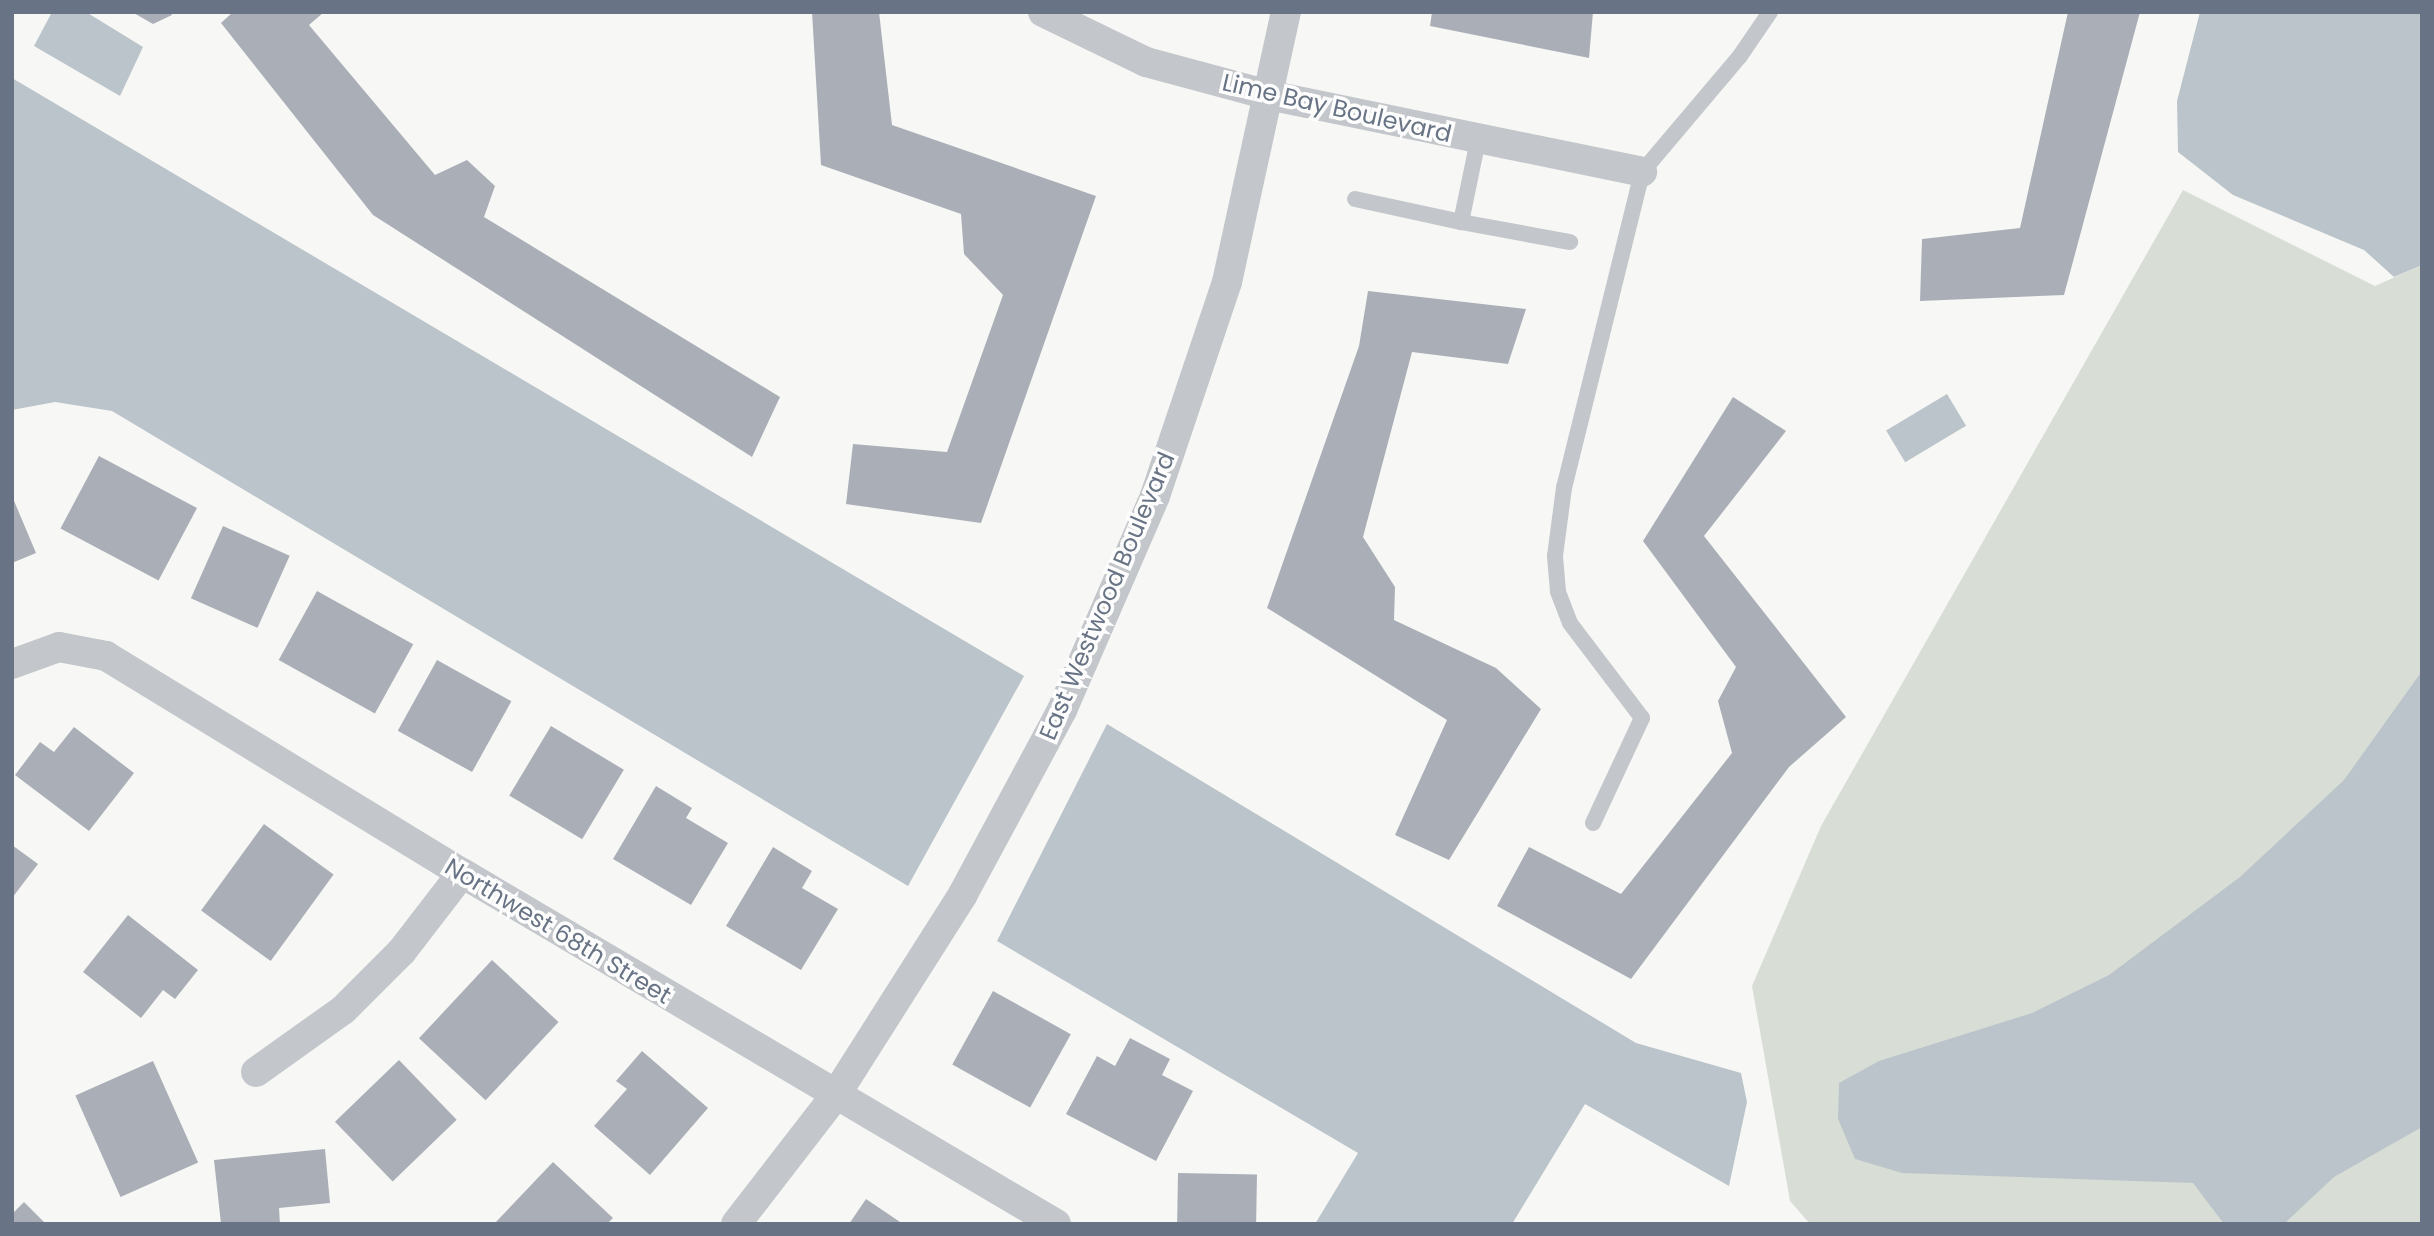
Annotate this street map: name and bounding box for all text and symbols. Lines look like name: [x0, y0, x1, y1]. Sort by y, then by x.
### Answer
street label: Lime Bay Boulevard: [1220, 68, 1454, 148]
street label: East Westwood Boulevard: [1033, 448, 1181, 744]
street label: Northwest 68th Street: [440, 852, 676, 1010]

